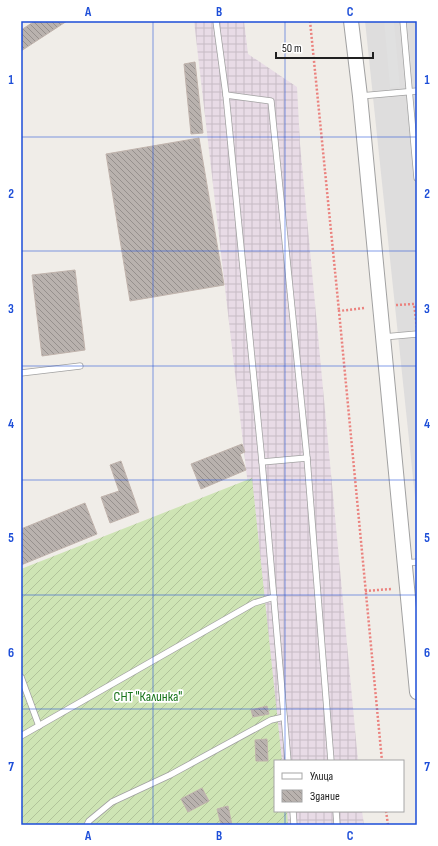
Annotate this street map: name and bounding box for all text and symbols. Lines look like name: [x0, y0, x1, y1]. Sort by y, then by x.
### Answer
text: A: [84, 4, 92, 20]
text: B: [216, 4, 222, 20]
text: C: [347, 4, 354, 20]
scale bar: [276, 34, 373, 60]
text: 50 m: [282, 41, 302, 56]
text: 1: [8, 72, 14, 88]
text: 1: [424, 72, 430, 88]
text: 2: [8, 186, 14, 202]
text: 2: [424, 186, 430, 202]
text: 3: [8, 301, 14, 317]
text: 3: [424, 301, 430, 317]
text: 4: [8, 416, 14, 432]
text: 4: [424, 416, 430, 432]
text: 5: [8, 530, 14, 546]
text: 5: [424, 530, 430, 546]
text: 6: [8, 645, 14, 661]
text: 6: [424, 645, 430, 661]
park label: СНТ "Калинка": [114, 688, 182, 705]
text: 7: [8, 759, 14, 775]
text: 7: [424, 759, 430, 775]
legend: [274, 760, 404, 812]
text: Улица: [310, 769, 334, 784]
text: Здание: [310, 789, 340, 804]
text: A: [84, 828, 92, 844]
text: B: [216, 828, 222, 844]
text: C: [347, 828, 354, 844]

